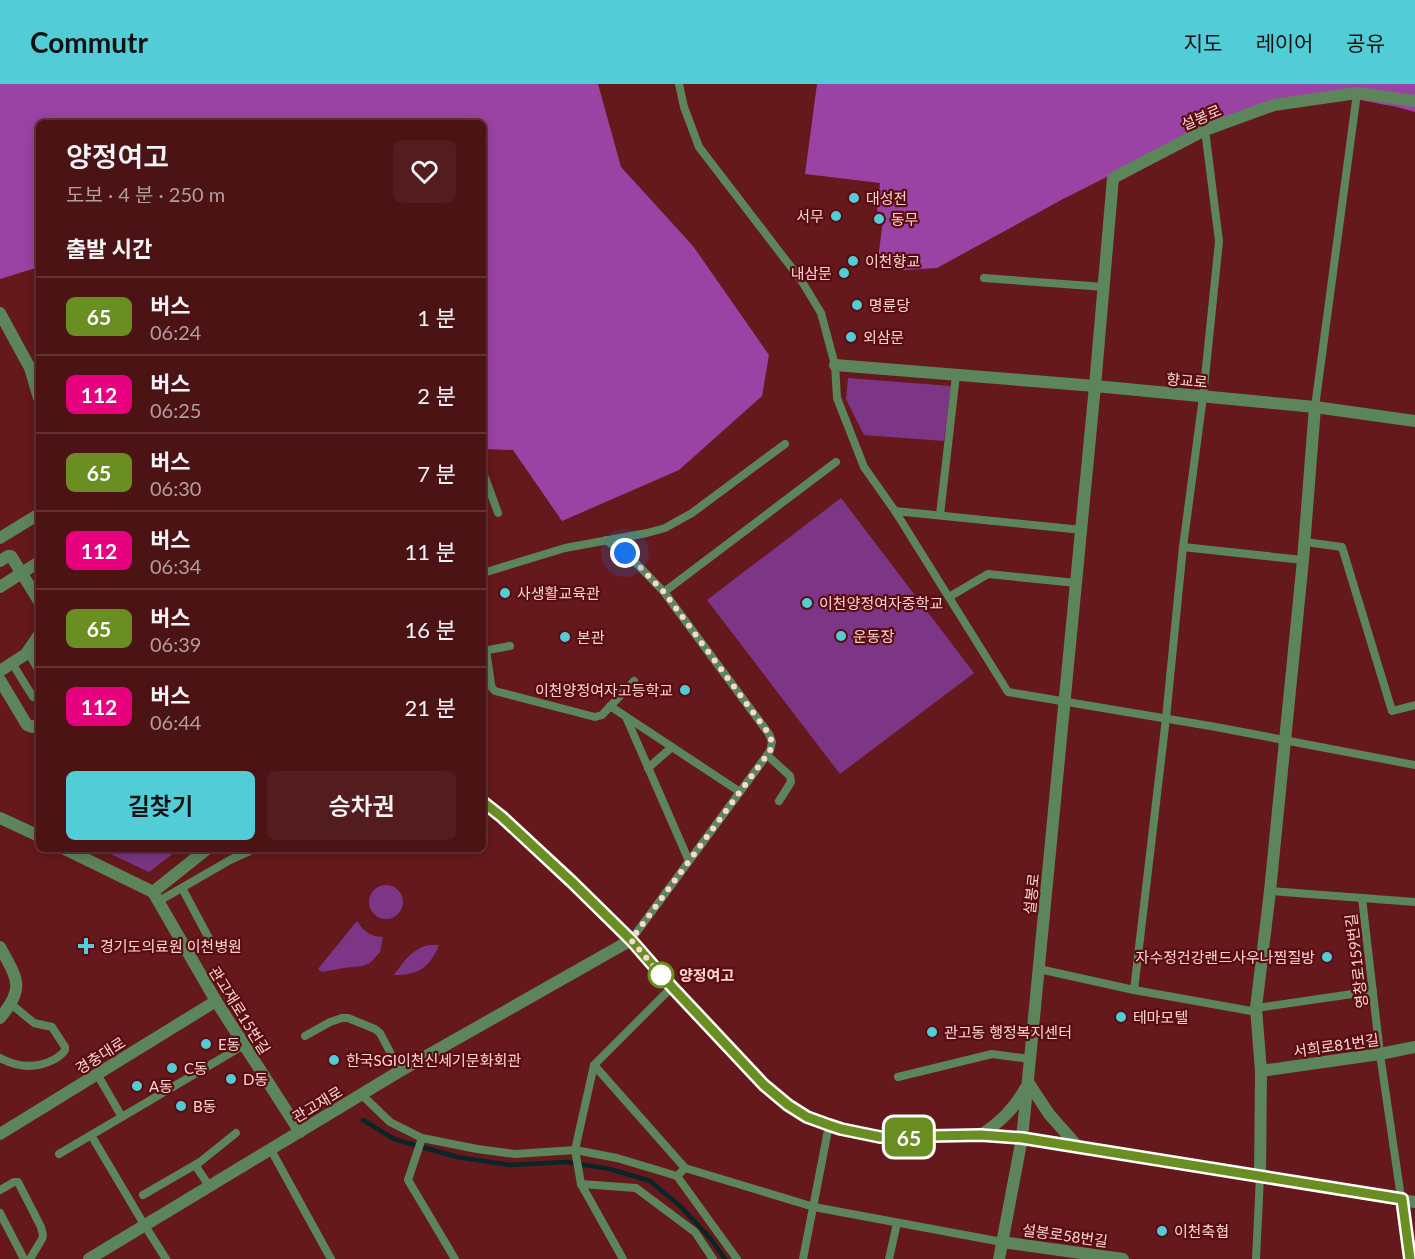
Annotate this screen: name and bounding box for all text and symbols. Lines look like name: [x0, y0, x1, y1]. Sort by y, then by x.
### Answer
text: Commutr: [30, 25, 148, 59]
text: 지도: [1184, 30, 1222, 55]
text: 레이어: [1255, 30, 1313, 55]
text: 공유: [1346, 30, 1385, 55]
street label: 설봉로: [1178, 101, 1224, 133]
text: 양정여고: [66, 139, 169, 173]
button: heart: [393, 140, 456, 203]
text: 도보 · 4 분 · 250 m: [66, 182, 225, 206]
place label: 대성전: [866, 189, 907, 207]
marker: 대성전: [847, 191, 861, 205]
place label: 서무: [796, 207, 824, 225]
marker: 서무: [829, 209, 843, 223]
place label: 동무: [891, 210, 919, 228]
marker: 동무: [872, 212, 886, 226]
text: 출발 시간: [66, 235, 152, 262]
place label: 이천향교: [865, 252, 920, 270]
marker: 이천향교: [846, 254, 860, 268]
place label: 내삼문: [791, 264, 832, 282]
marker: 내삼문: [837, 266, 851, 280]
text: 버스: [150, 292, 190, 319]
place label: 명륜당: [869, 296, 911, 314]
marker: 명륜당: [850, 298, 864, 312]
text: 65: [87, 304, 111, 329]
text: 1 분: [417, 304, 456, 331]
text: 06:24: [150, 320, 201, 344]
place label: 외삼문: [863, 328, 904, 346]
marker: 외삼문: [844, 330, 858, 344]
street label: 향교로: [1166, 369, 1208, 391]
text: 버스: [150, 370, 190, 397]
text: 112: [81, 382, 117, 407]
text: 2 분: [417, 382, 456, 409]
text: 06:25: [150, 398, 201, 422]
text: 버스: [150, 448, 190, 475]
text: 65: [87, 460, 111, 485]
text: 7 분: [417, 460, 456, 487]
text: 06:30: [150, 476, 201, 500]
text: 버스: [150, 526, 190, 553]
text: 112: [81, 538, 117, 563]
text: 11 분: [405, 538, 456, 565]
your location: [610, 538, 640, 568]
text: 06:34: [150, 554, 201, 578]
place label: 사생활교육관: [517, 584, 600, 602]
marker: 사생활교육관: [498, 586, 512, 600]
place label: 이천양정여자중학교: [819, 594, 943, 612]
marker: 이천양정여자중학교: [800, 596, 814, 610]
text: 버스: [150, 604, 190, 631]
text: 65: [87, 616, 111, 641]
text: 16 분: [405, 616, 456, 643]
place label: 운동장: [853, 627, 895, 645]
place label: 본관: [577, 628, 605, 646]
marker: 운동장: [834, 629, 848, 643]
marker: 본관: [558, 630, 572, 644]
text: 06:39: [150, 632, 201, 656]
place label: 이천양정여자고등학교: [535, 681, 673, 699]
text: 버스: [150, 682, 190, 709]
marker: 이천양정여자고등학교: [678, 683, 692, 697]
text: 112: [81, 694, 117, 719]
text: 21 분: [405, 694, 456, 721]
text: 06:44: [150, 710, 201, 734]
button: 길찾기: [66, 771, 255, 840]
button: 승차권: [267, 771, 456, 840]
street label: 설봉로: [1020, 872, 1042, 916]
street label: 영창로159번길: [1341, 913, 1371, 1009]
marker: 경기도의료원 이천병원: [77, 937, 95, 955]
place label: 경기도의료원 이천병원: [100, 937, 242, 955]
place label: 자수정건강랜드사우나찜질방: [1136, 948, 1315, 966]
marker: 자수정건강랜드사우나찜질방: [1320, 950, 1334, 964]
marker: 양정여고: [648, 962, 674, 988]
street label: 관고재로15번길: [206, 963, 274, 1057]
place label: 양정여고: [679, 966, 734, 984]
place label: 테마모텔: [1133, 1008, 1188, 1026]
marker: 테마모텔: [1114, 1010, 1128, 1024]
place label: 관고동 행정복지센터: [944, 1023, 1072, 1041]
marker: 관고동 행정복지센터: [925, 1025, 939, 1039]
street label: 서희로81번길: [1292, 1030, 1380, 1060]
street label: 경충대로: [72, 1033, 128, 1077]
place label: E동: [218, 1035, 240, 1053]
marker: E동: [199, 1037, 213, 1051]
place label: 한국SGI이천신세기문화회관: [346, 1051, 521, 1069]
marker: 한국SGI이천신세기문화회관: [327, 1053, 341, 1067]
place label: C동: [184, 1059, 208, 1077]
marker: C동: [165, 1061, 179, 1075]
place label: D동: [243, 1070, 268, 1088]
marker: D동: [224, 1072, 238, 1086]
place label: A동: [149, 1077, 173, 1095]
marker: A동: [130, 1079, 144, 1093]
street label: 관고재로: [289, 1082, 345, 1126]
place label: B동: [193, 1097, 217, 1115]
marker: B동: [174, 1099, 188, 1113]
line badge: 65: [882, 1118, 936, 1156]
text: 65: [897, 1125, 921, 1150]
street label: 설봉로58번길: [1021, 1220, 1109, 1250]
place label: 이천축협: [1174, 1222, 1229, 1240]
marker: 이천축협: [1155, 1224, 1169, 1238]

